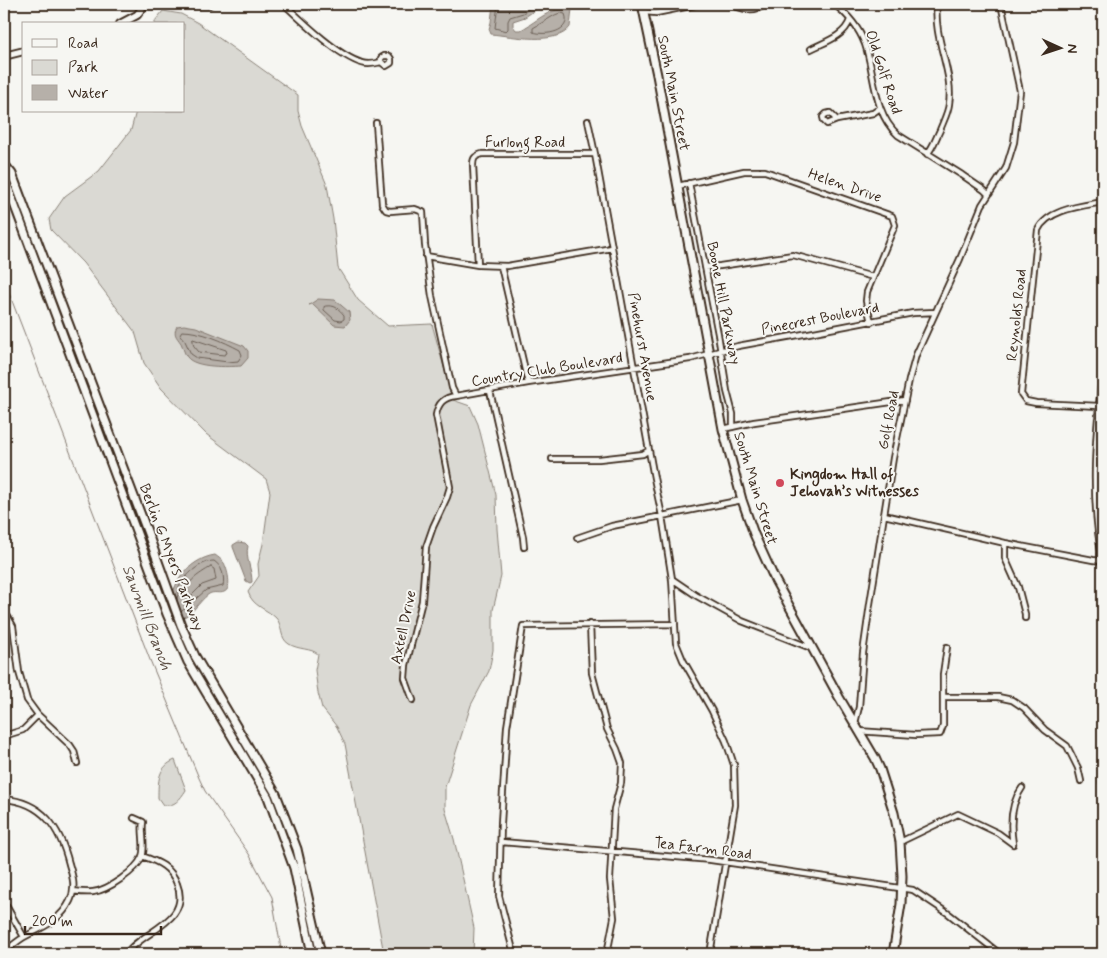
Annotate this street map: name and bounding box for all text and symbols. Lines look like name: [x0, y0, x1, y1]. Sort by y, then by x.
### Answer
legend: [22, 22, 185, 112]
north arrow: [1034, 22, 1084, 72]
street label: Old Golf Road: [860, 28, 906, 117]
text: Road: [68, 34, 98, 54]
street label: South Main Street: [652, 34, 694, 153]
text: N: [1063, 43, 1081, 54]
text: Park: [68, 58, 98, 78]
text: Water: [68, 84, 108, 104]
street label: Furlong Road: [485, 133, 565, 154]
street label: Helen Drive: [805, 164, 884, 208]
street label: Boone Hill Parkway: [701, 240, 745, 366]
street label: Reynolds Road: [1002, 268, 1032, 362]
street label: Pinehurst Avenue: [623, 291, 661, 403]
street label: Pinecrest Boulevard: [760, 298, 881, 340]
street label: Country Club Boulevard: [470, 348, 624, 392]
street label: Golf Road: [873, 389, 905, 451]
street label: South Main Street: [728, 429, 782, 547]
place label: Kingdom Hall of Jehovah’s Witnesses: [790, 465, 919, 502]
marker: Kingdom Hall of Jehovah’s Witnesses: [774, 477, 786, 489]
street label: Berlin G Myers Parkway: [134, 481, 208, 634]
water label: Sawmill Branch: [117, 562, 176, 673]
street label: Axtell Drive: [386, 588, 422, 666]
street label: Tea Farm Road: [653, 833, 753, 865]
scale bar: [25, 903, 161, 935]
text: 200 m: [32, 912, 73, 932]

